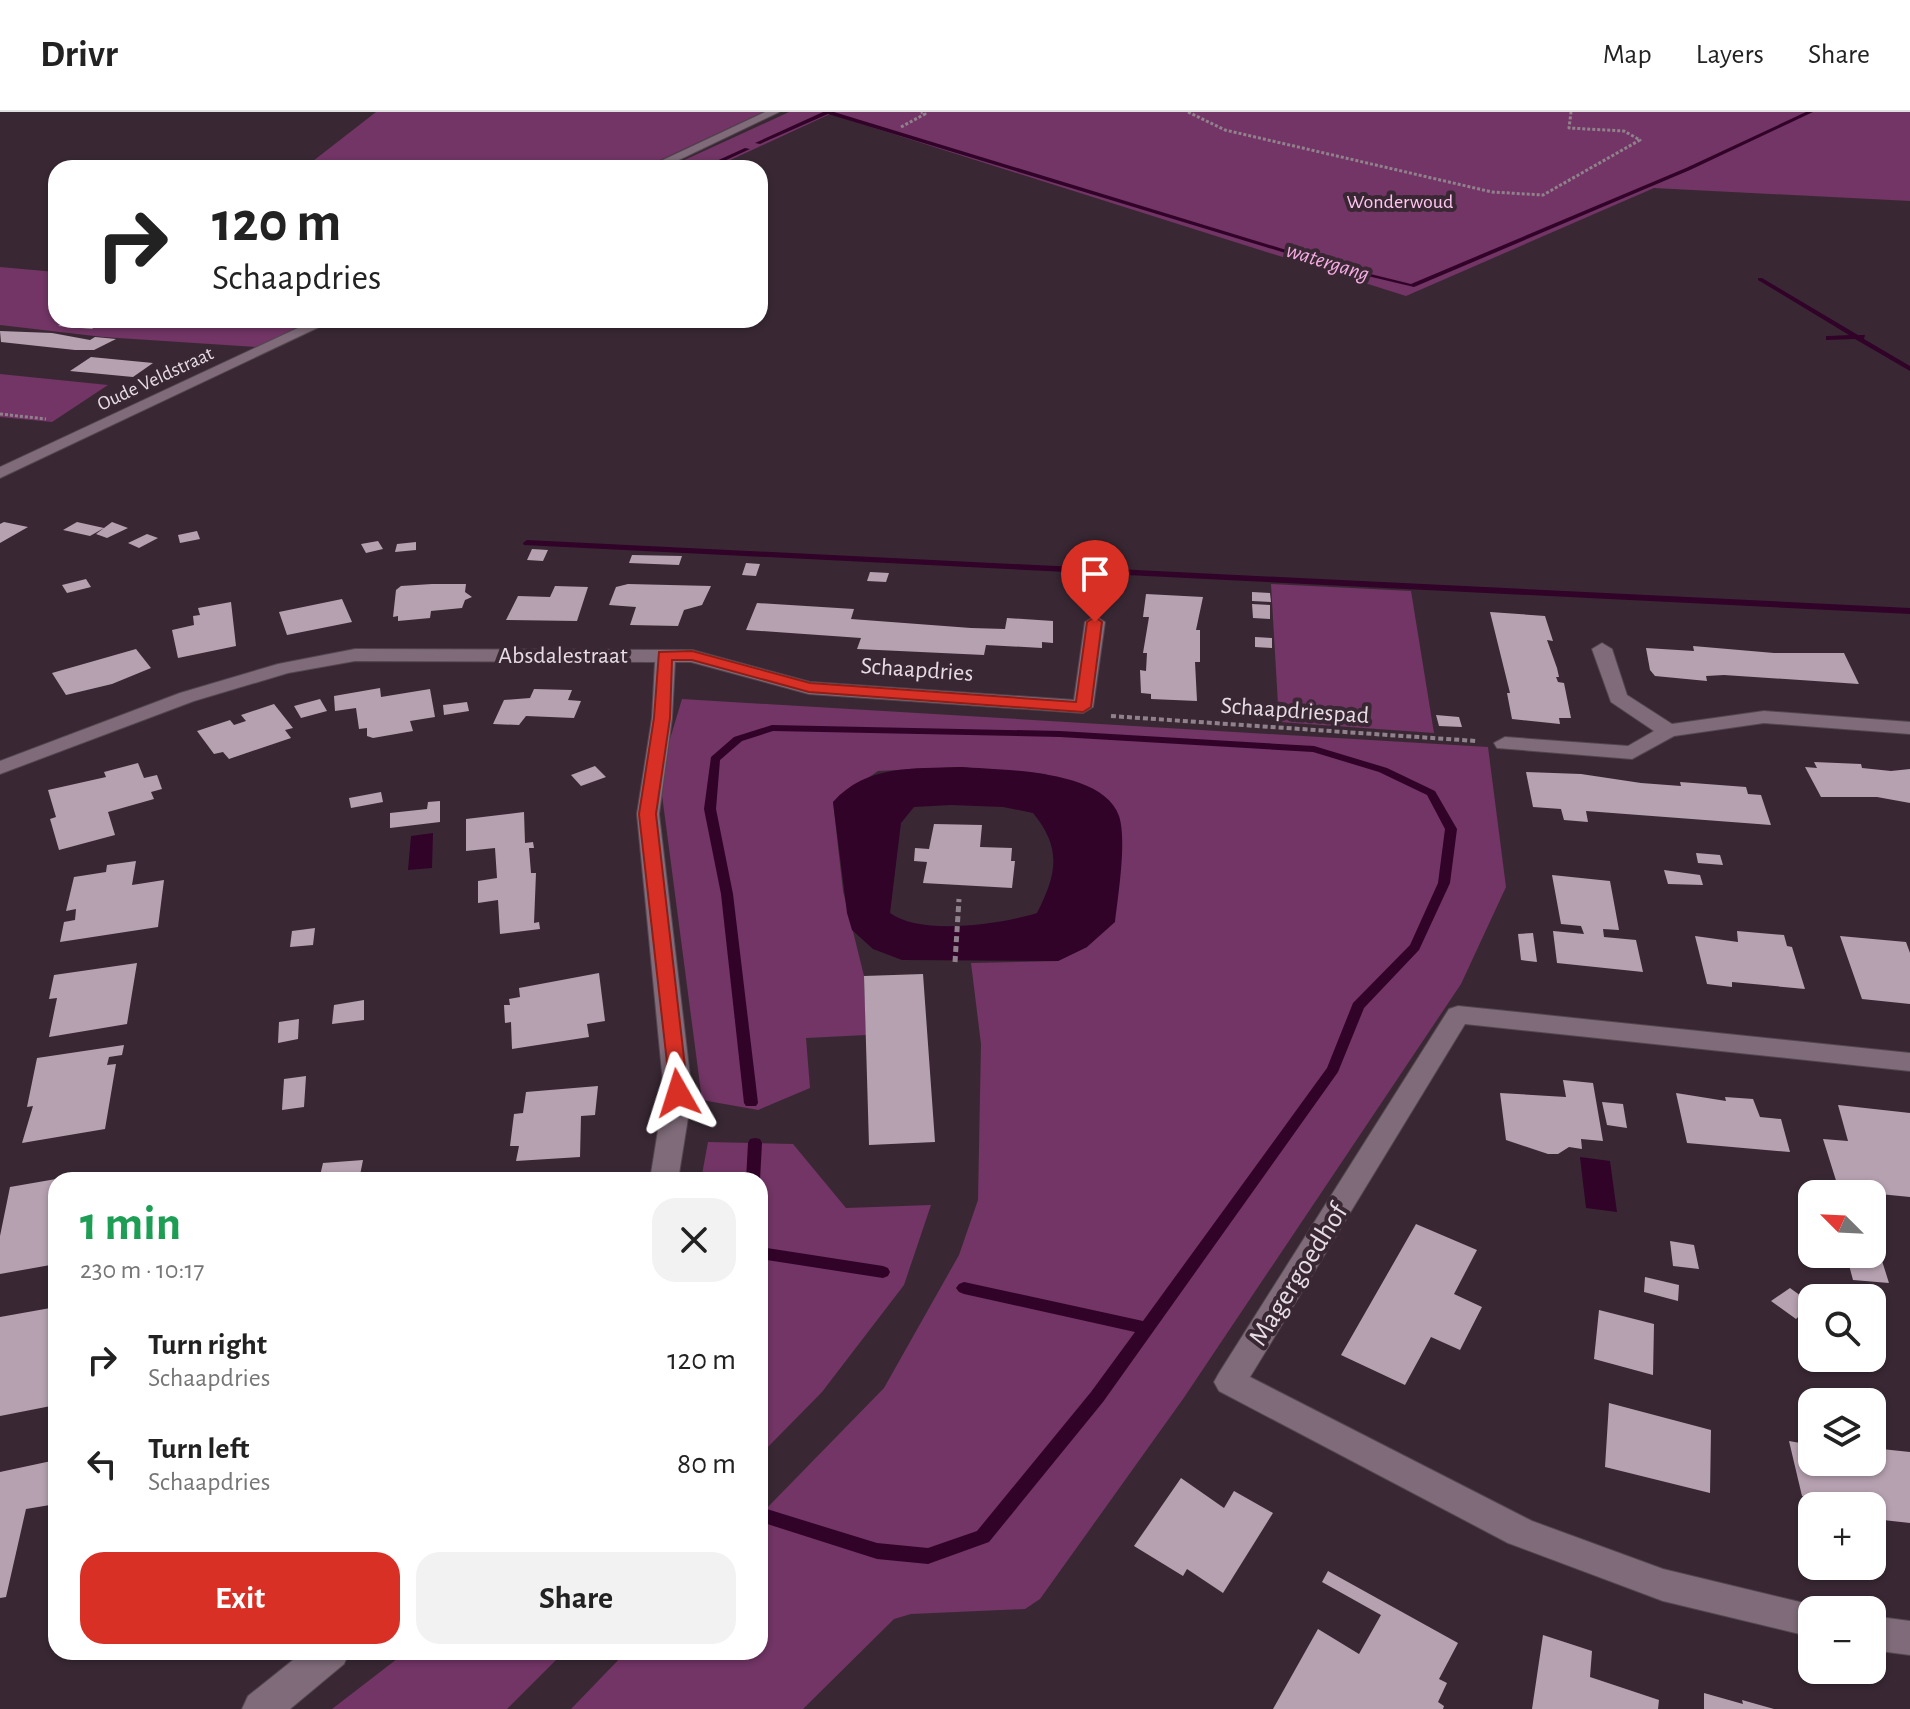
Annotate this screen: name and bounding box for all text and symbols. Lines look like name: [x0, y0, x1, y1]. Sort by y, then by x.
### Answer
text: Drivr: [40, 36, 118, 74]
text: Map: [1603, 41, 1652, 69]
text: Layers: [1696, 41, 1764, 69]
text: Share: [1808, 41, 1870, 69]
icon: right: [80, 192, 184, 296]
park label: Wonderwoud: [1347, 192, 1453, 212]
text: 120 m: [212, 195, 341, 251]
water label: watergang: [1283, 239, 1372, 285]
text: Schaapdries: [212, 260, 381, 296]
street label: Oude Veldstraat: [94, 343, 217, 415]
pin: [1061, 540, 1129, 622]
icon: arrive: [1073, 552, 1117, 596]
street label: Absdalestraat: [498, 644, 628, 668]
street label: Schaapdries: [860, 654, 974, 686]
street label: Schaapdriespad: [1220, 694, 1370, 728]
position arrow: [636, 1051, 720, 1135]
north arrow: [1798, 1180, 1886, 1268]
map controls: [1798, 1180, 1886, 1684]
button: close: [652, 1198, 736, 1282]
street label: Magergoedhof: [1244, 1198, 1354, 1351]
text: 1 min: [80, 1201, 181, 1249]
text: 230 m · 10:17: [80, 1257, 204, 1283]
button: search: [1798, 1284, 1886, 1372]
text: Turn right: [148, 1330, 267, 1360]
icon: right: [80, 1338, 124, 1382]
text: 120 m: [667, 1345, 736, 1375]
text: Schaapdries: [148, 1365, 270, 1391]
button: layers: [1798, 1388, 1886, 1476]
text: Turn left: [148, 1434, 249, 1464]
icon: left: [80, 1442, 124, 1486]
text: 80 m: [677, 1449, 736, 1479]
text: Schaapdries: [148, 1469, 270, 1495]
button: +: [1798, 1492, 1886, 1580]
button: Exit: [80, 1552, 400, 1644]
button: Share: [416, 1552, 736, 1644]
button: −: [1798, 1596, 1886, 1684]

